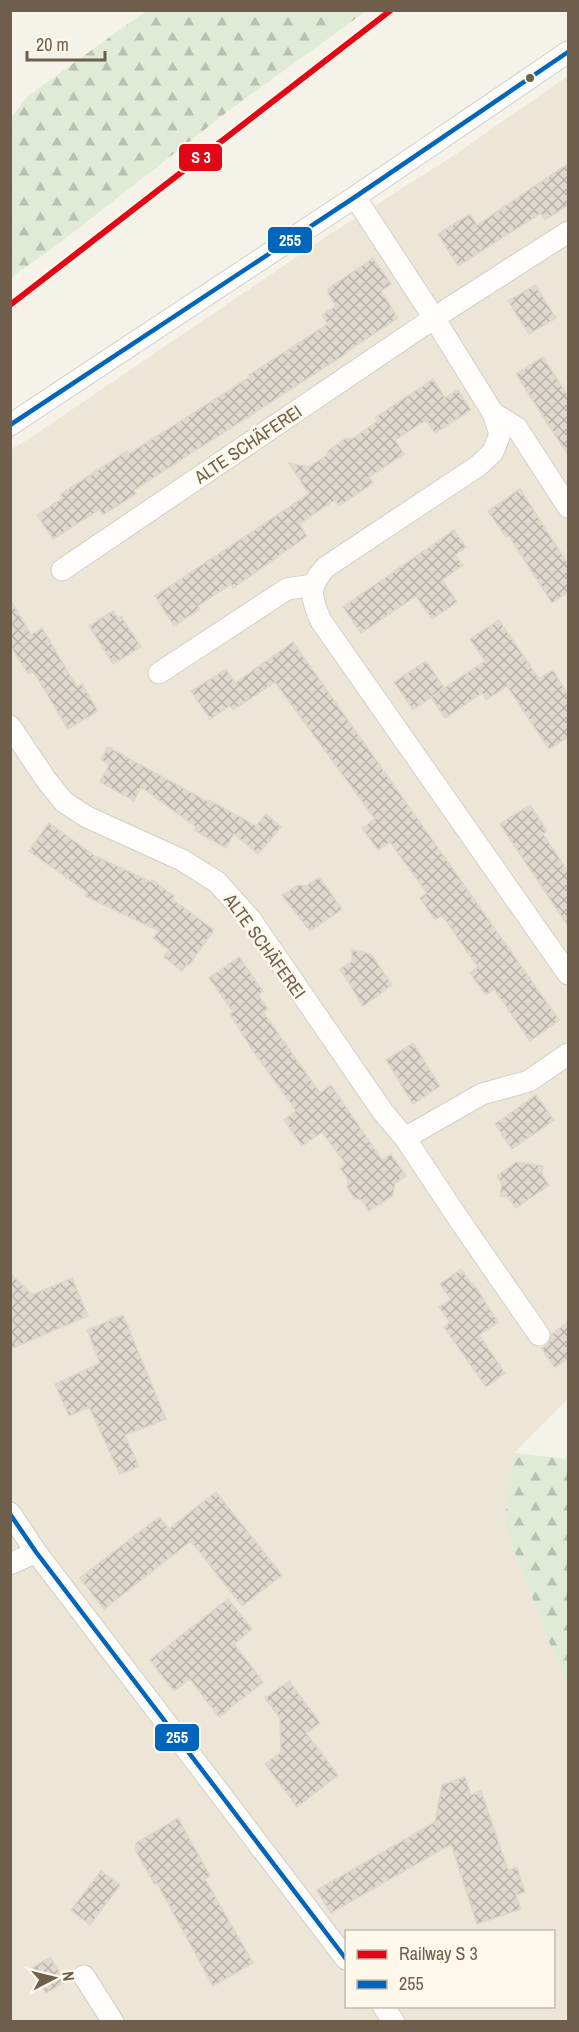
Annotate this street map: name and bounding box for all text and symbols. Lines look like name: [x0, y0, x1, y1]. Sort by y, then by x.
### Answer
scale bar: [27, 24, 105, 62]
text: 20 m: [36, 32, 69, 57]
unlabelled marker: [524, 72, 536, 84]
line badge: S 3: [178, 143, 223, 172]
text: S 3: [191, 146, 211, 168]
line badge: 255: [267, 226, 313, 254]
text: 255: [279, 229, 301, 251]
street label: ALTE SCHÄFEREI: [189, 399, 307, 490]
street label: ALTE SCHÄFEREI: [218, 888, 312, 1004]
line badge: 255: [154, 1723, 200, 1752]
text: 255: [166, 1726, 188, 1748]
legend: [345, 1930, 555, 2008]
text: Railway S 3: [399, 1941, 478, 1966]
north arrow: [24, 1948, 84, 2008]
text: N: [57, 1970, 80, 1982]
text: 255: [399, 1971, 424, 1996]

